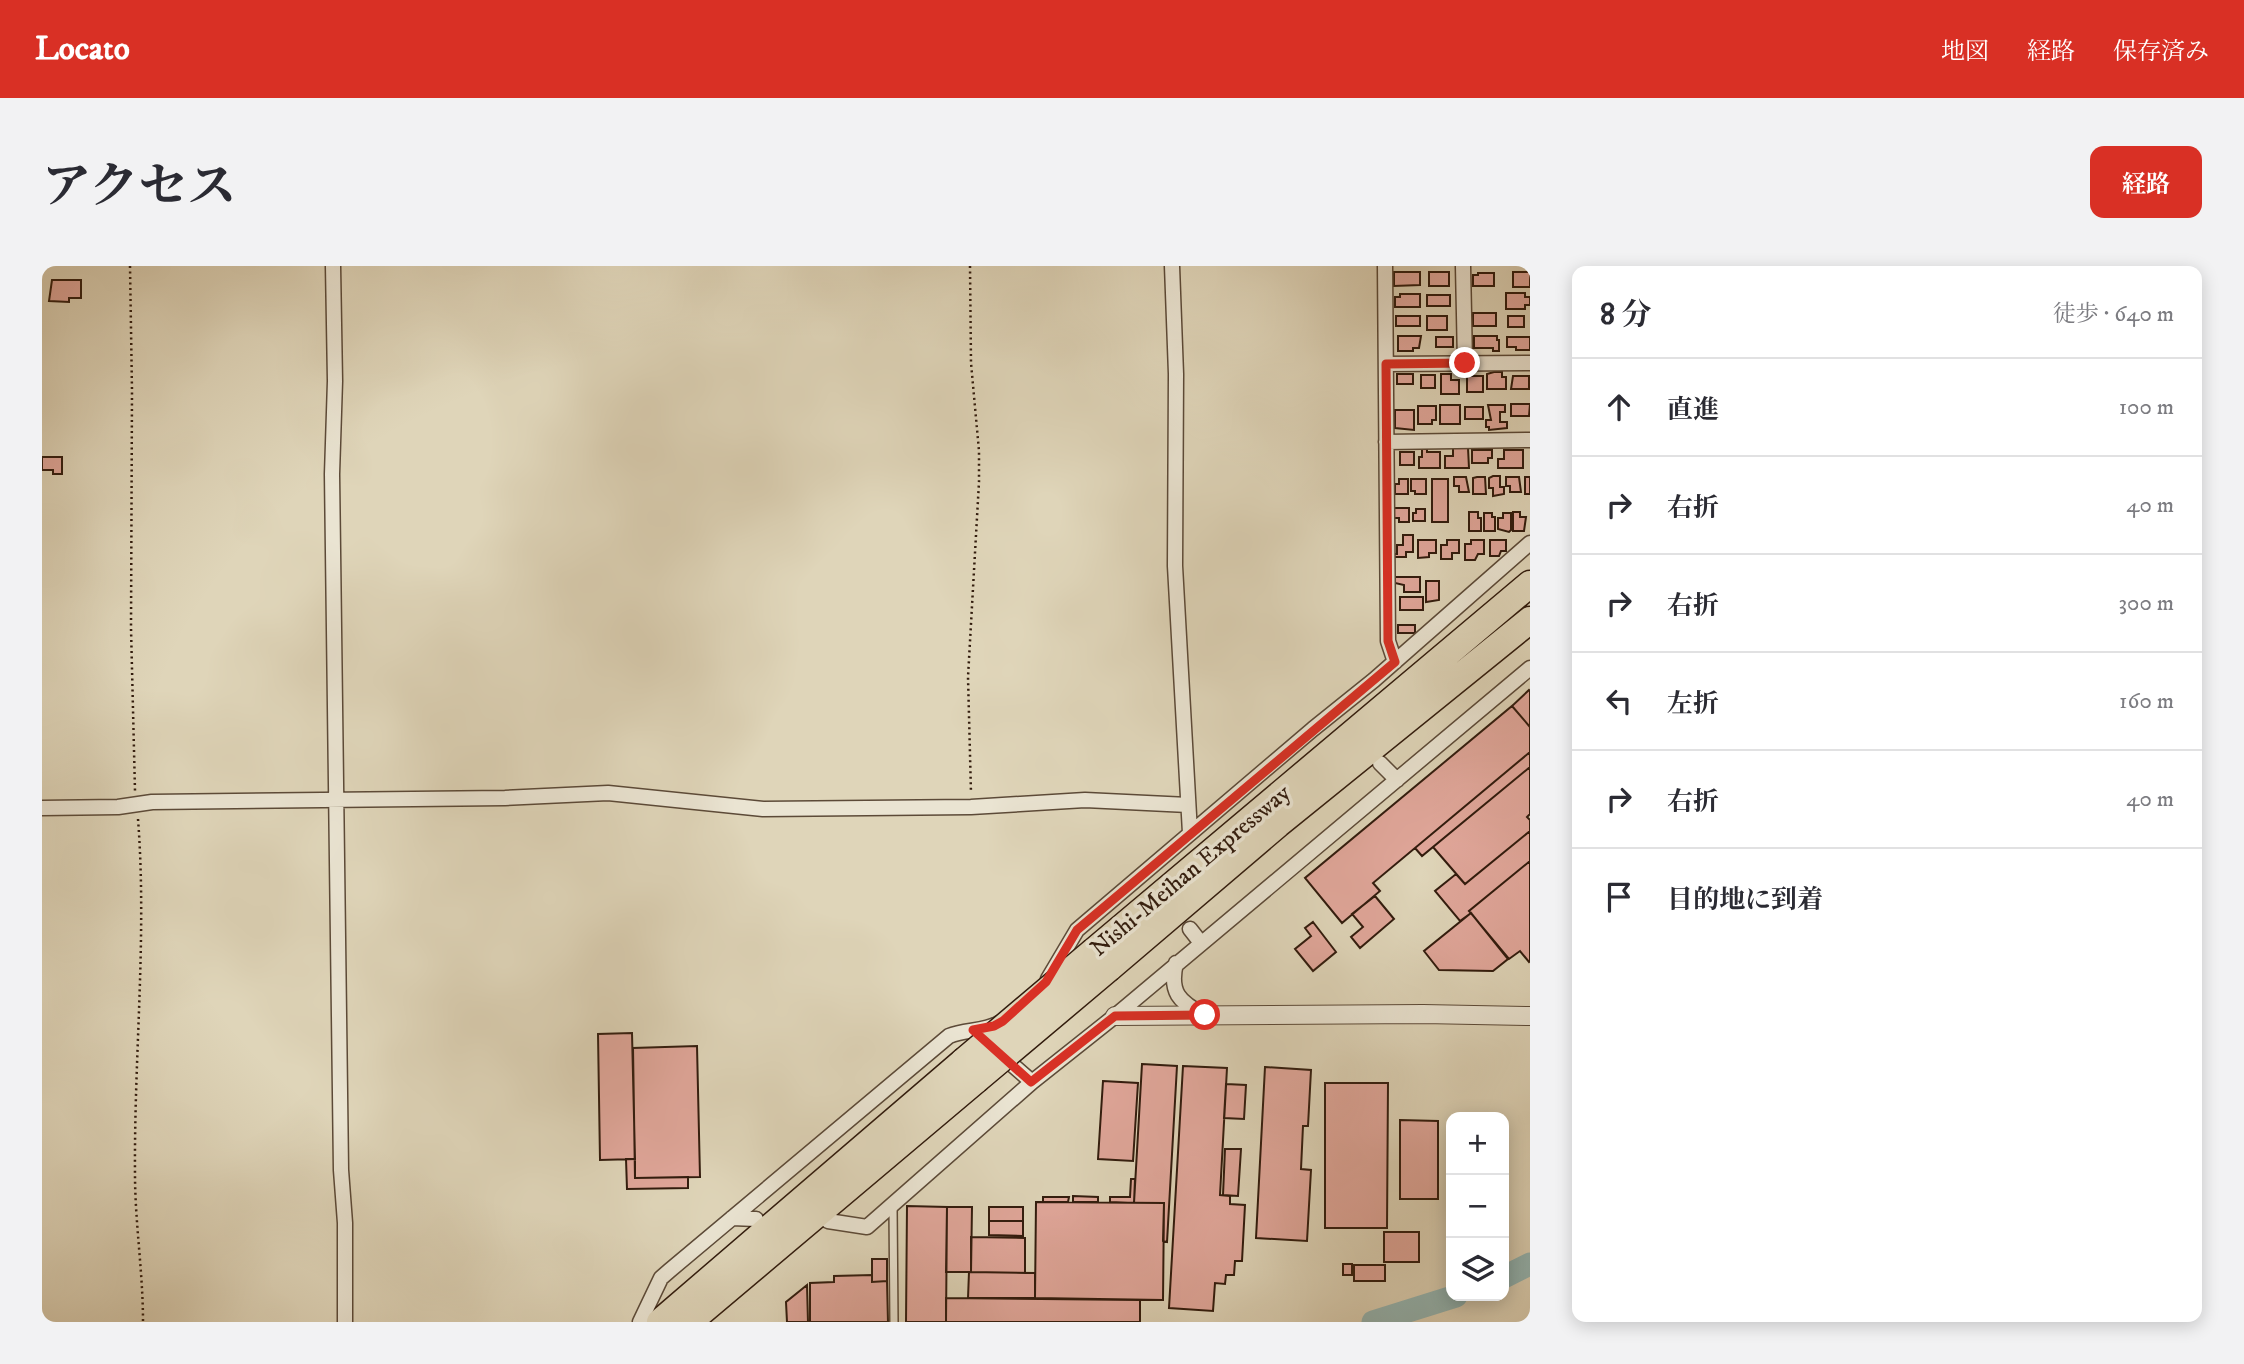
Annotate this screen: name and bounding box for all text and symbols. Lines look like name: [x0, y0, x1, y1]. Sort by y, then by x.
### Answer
text: Locato: [35, 29, 130, 70]
text: 地図: [1941, 37, 1989, 67]
text: 経路: [2027, 37, 2075, 67]
text: 保存済み: [2113, 37, 2209, 67]
button: 経路: [2090, 146, 2202, 218]
text: アクセス: [42, 157, 237, 219]
text: 8 分: [1600, 297, 1651, 334]
text: 徒歩 · 640 m: [2053, 300, 2174, 329]
route end: [1449, 347, 1480, 378]
icon: ahead: [1600, 388, 1638, 426]
text: 100 m: [2119, 393, 2174, 422]
text: 直進: [1667, 394, 1719, 427]
icon: right: [1600, 486, 1638, 524]
text: 40 m: [2126, 491, 2174, 520]
text: 右折: [1667, 492, 1719, 525]
icon: right: [1600, 584, 1638, 622]
text: 300 m: [2118, 589, 2174, 618]
text: 右折: [1667, 590, 1719, 623]
icon: left: [1600, 682, 1638, 720]
text: 160 m: [2119, 687, 2174, 716]
text: 左折: [1667, 688, 1719, 721]
street label: Nishi-Meihan Expressway: [1084, 778, 1297, 963]
icon: right: [1600, 780, 1638, 818]
text: 40 m: [2126, 785, 2174, 814]
text: 右折: [1667, 786, 1719, 819]
icon: arrive: [1600, 878, 1638, 916]
text: 目的地に到着: [1667, 884, 1823, 917]
route start: [1189, 999, 1220, 1030]
map controls: [1446, 1112, 1509, 1301]
button: +: [1446, 1112, 1509, 1175]
button: −: [1446, 1175, 1509, 1238]
button: layers: [1446, 1238, 1509, 1301]

